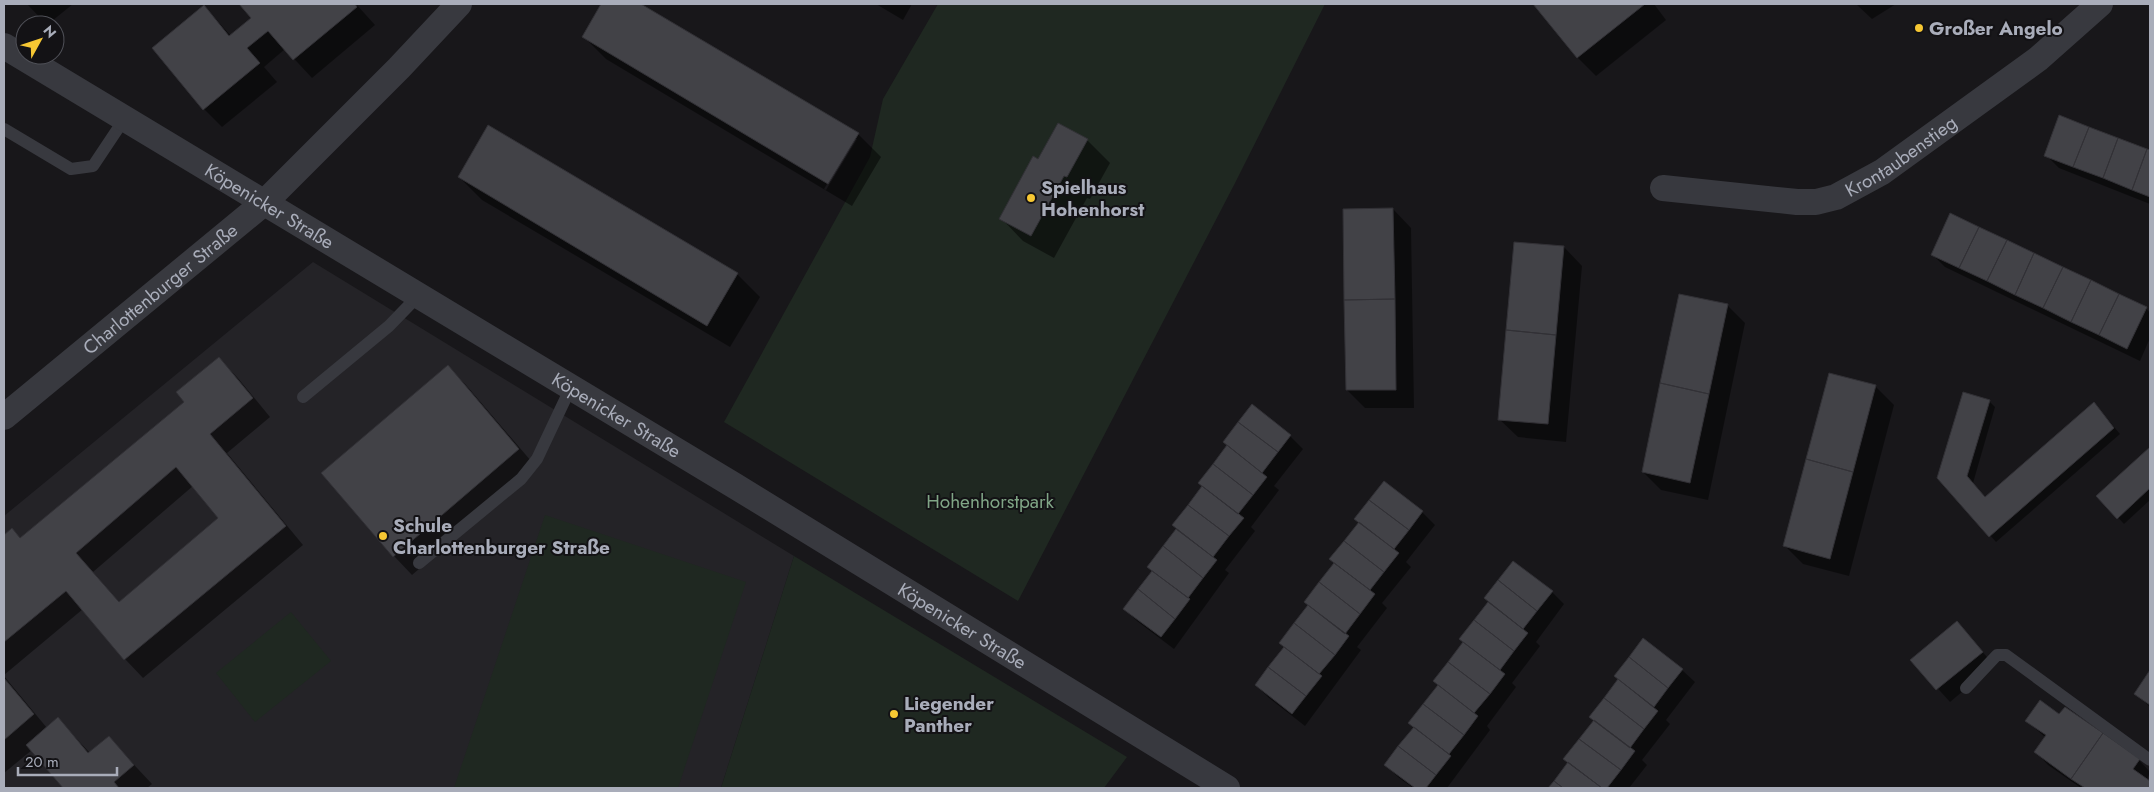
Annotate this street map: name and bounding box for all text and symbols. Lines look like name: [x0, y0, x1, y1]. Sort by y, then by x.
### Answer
north arrow: [15, 15, 65, 65]
place label: Großer Angelo: [1929, 15, 2063, 42]
text: N: [39, 21, 61, 42]
marker: Großer Angelo: [1913, 22, 1925, 34]
street label: Krontaubenstieg: [1840, 109, 1962, 203]
street label: Köpenicker Straße: [200, 157, 340, 255]
place label: Spielhaus Hohenhorst: [1041, 174, 1144, 223]
marker: Spielhaus Hohenhorst: [1025, 192, 1037, 204]
street label: Charlottenburger Straße: [77, 217, 243, 360]
street label: Köpenicker Straße: [547, 365, 686, 464]
park label: Hohenhorstpark: [926, 488, 1054, 515]
place label: Schule Charlottenburger Straße: [393, 512, 610, 561]
marker: Schule Charlottenburger Straße: [377, 530, 389, 542]
street label: Köpenicker Straße: [893, 576, 1032, 676]
place label: Liegender Panther: [904, 690, 994, 739]
marker: Liegender Panther: [888, 708, 900, 720]
scale bar: [18, 744, 116, 776]
text: 20 m: [25, 751, 59, 773]

